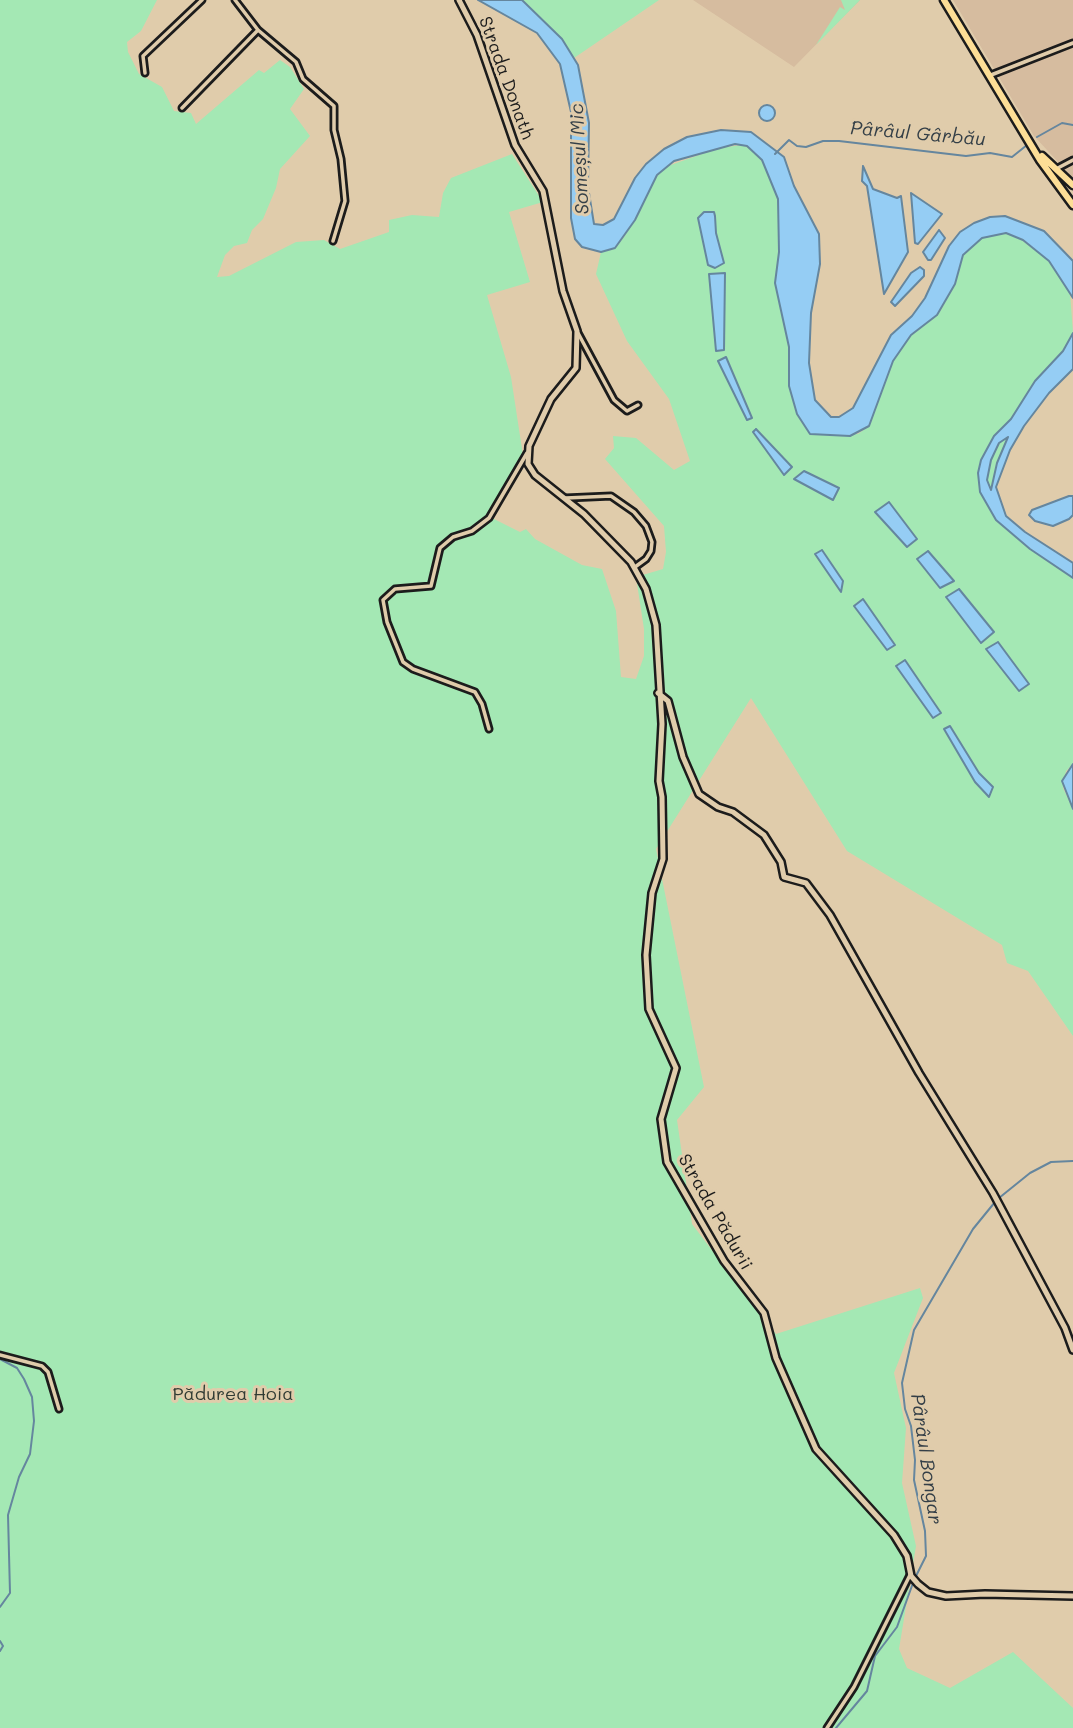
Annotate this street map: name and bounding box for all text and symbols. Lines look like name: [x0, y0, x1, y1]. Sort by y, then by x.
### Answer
street label: Strada Donath: [474, 14, 538, 142]
water label: Someșul Mic: [566, 103, 594, 215]
water label: Pârâul Gârbău: [849, 117, 987, 151]
street label: Strada Pădurii: [673, 1150, 757, 1274]
park label: Pădurea Hoia: [173, 1383, 293, 1405]
water label: Pârâul Bongar: [906, 1392, 946, 1526]

